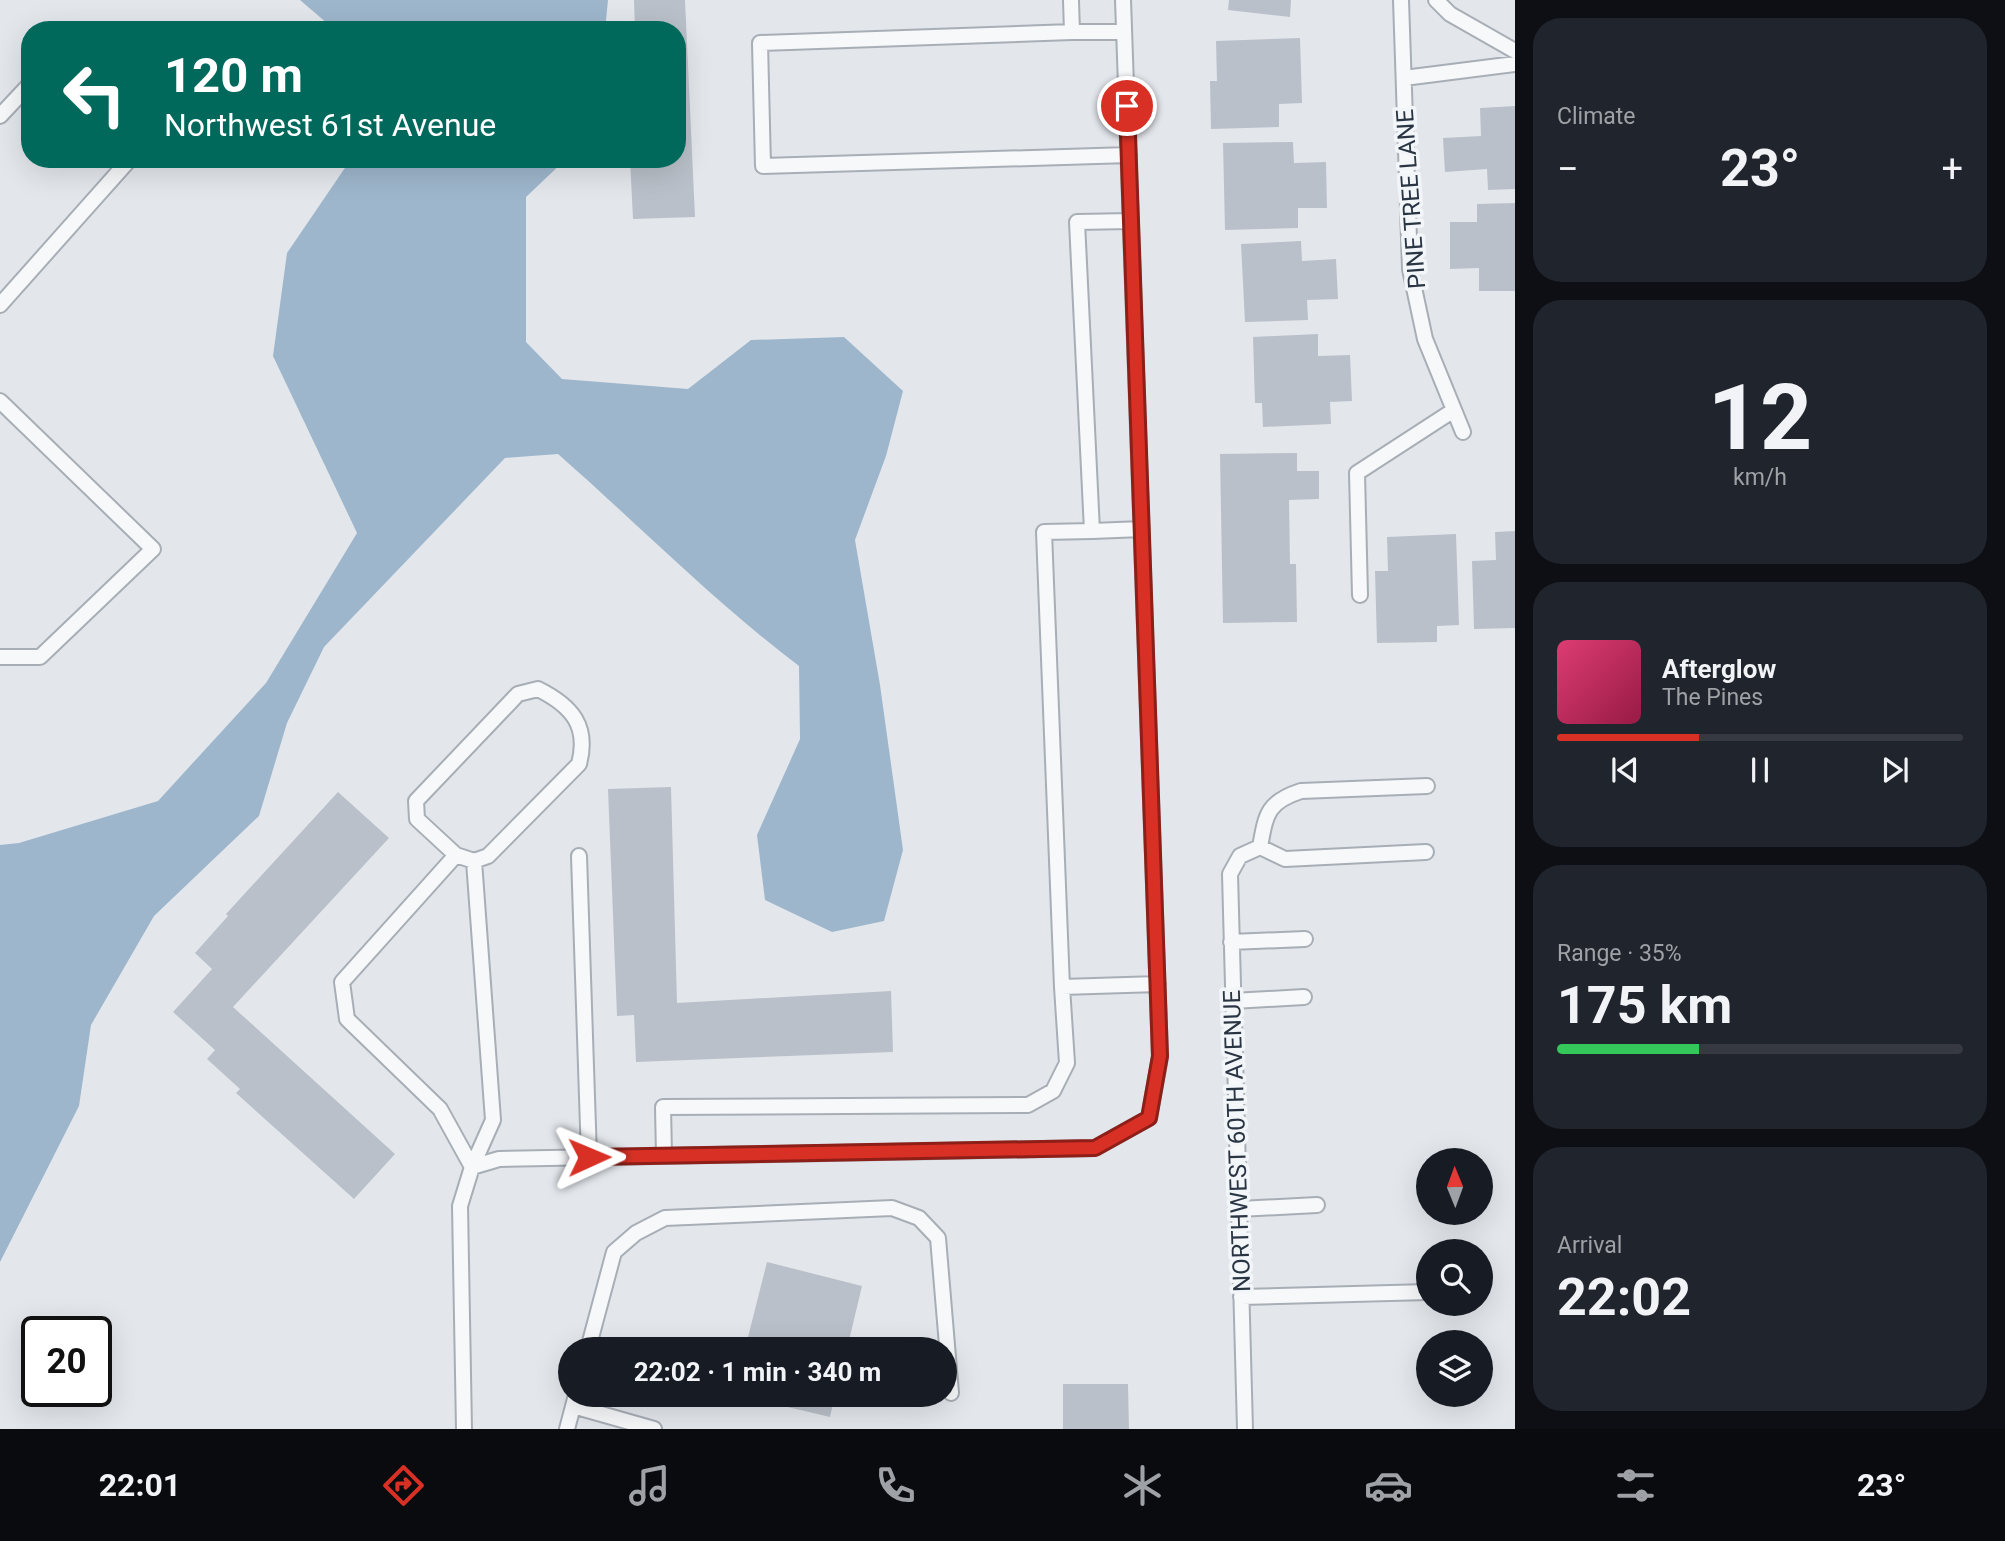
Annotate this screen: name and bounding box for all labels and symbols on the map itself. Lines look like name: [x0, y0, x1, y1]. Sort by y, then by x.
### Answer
pin: [1097, 76, 1157, 136]
street label: PINE TREE LANE: [1391, 108, 1431, 290]
street label: NORTHWEST 60TH AVENUE: [1218, 990, 1256, 1292]
position arrow: [552, 1120, 626, 1194]
north arrow: [1416, 1148, 1493, 1225]
speed limit sign: 20: [21, 1316, 112, 1407]

